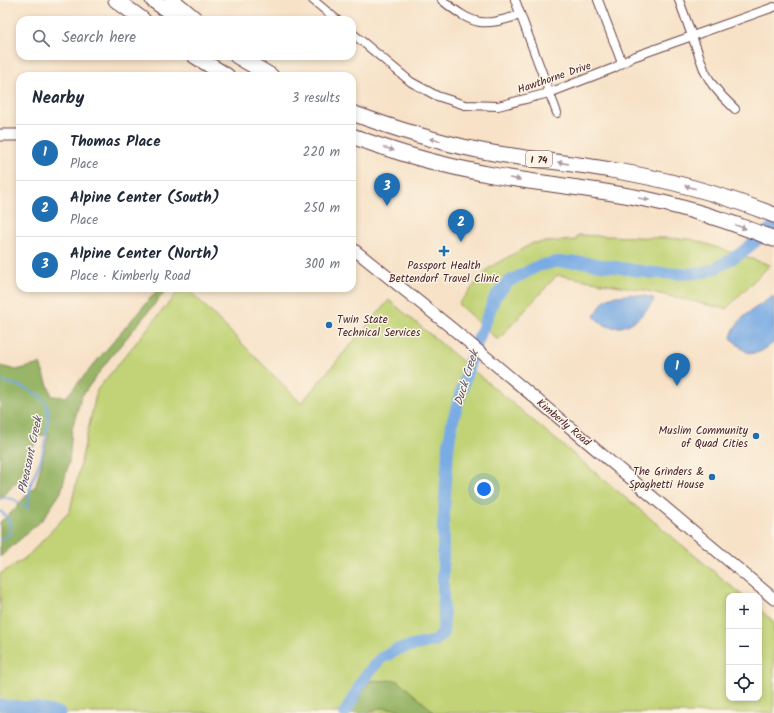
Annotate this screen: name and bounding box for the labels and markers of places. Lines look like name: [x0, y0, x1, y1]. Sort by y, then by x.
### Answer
pin: 3: [374, 173, 400, 206]
pin: 2: [448, 209, 474, 242]
marker: Passport Health Bettendorf Travel Clinic: [438, 245, 450, 257]
place label: Passport Health Bettendorf Travel Clinic: [389, 257, 499, 288]
place label: Twin State Technical Services: [337, 311, 421, 342]
marker: Twin State Technical Services: [324, 320, 334, 330]
pin: 1: [664, 353, 690, 386]
place label: Muslim Community of Quad Cities: [659, 422, 749, 453]
marker: Muslim Community of Quad Cities: [751, 431, 761, 441]
place label: The Grinders & Spaghetti House: [629, 463, 704, 494]
marker: The Grinders & Spaghetti House: [707, 472, 717, 482]

